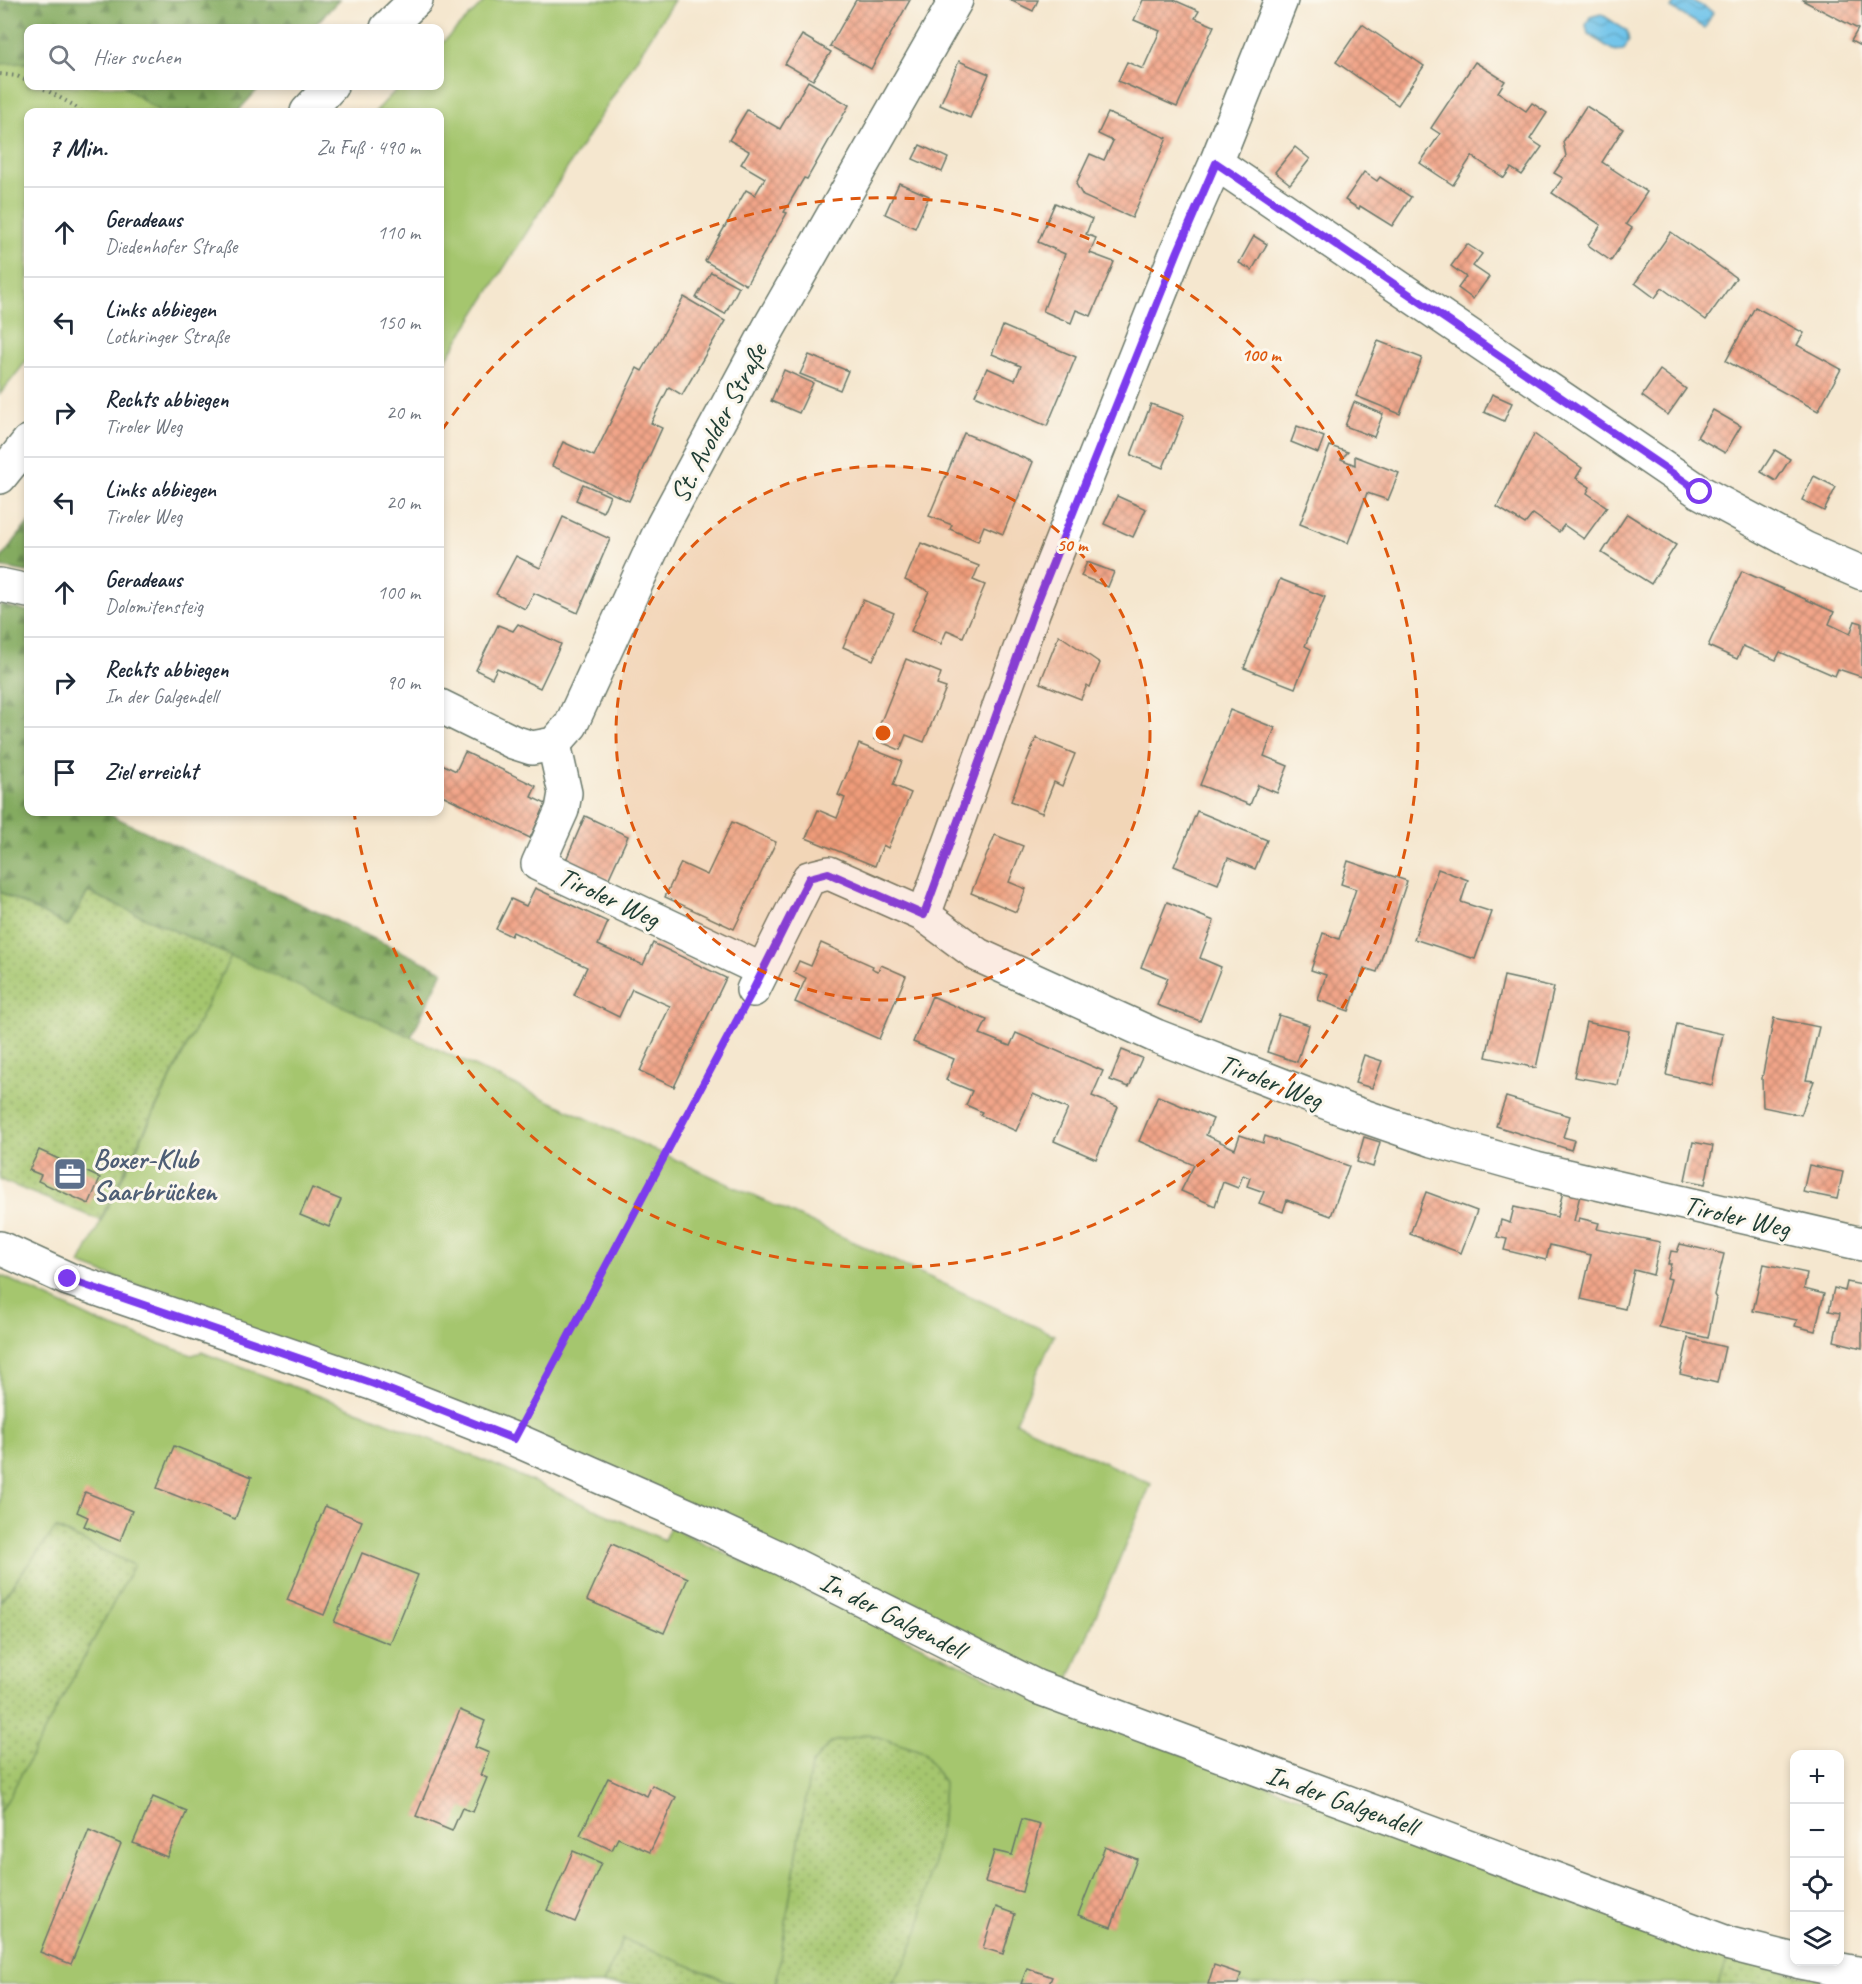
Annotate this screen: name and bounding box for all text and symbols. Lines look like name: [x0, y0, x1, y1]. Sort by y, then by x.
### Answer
search box: [24, 24, 444, 90]
icon: search: [45, 41, 78, 74]
text: Hier suchen: [93, 43, 181, 71]
text: 7 Min.: [48, 131, 107, 164]
text: Zu Fuß · 490 m: [317, 135, 420, 160]
text: Geradeaus: [105, 206, 182, 234]
icon: ahead: [48, 216, 81, 249]
text: 110 m: [377, 220, 420, 245]
text: Diedenhofer Straße: [105, 234, 237, 259]
text: Links abbiegen: [105, 296, 216, 324]
icon: left: [48, 306, 81, 339]
text: 150 m: [377, 310, 420, 335]
text: Lothringer Straße: [105, 324, 229, 349]
street label: St. Avolder Straße: [661, 336, 775, 509]
text: 100 m: [1242, 344, 1282, 366]
text: Rechts abbiegen: [105, 386, 228, 414]
icon: right: [48, 396, 81, 429]
text: 20 m: [386, 400, 420, 425]
text: Tiroler Weg: [105, 414, 182, 439]
text: Links abbiegen: [105, 476, 216, 504]
route start: [1686, 478, 1712, 504]
icon: left: [48, 486, 81, 519]
text: 20 m: [386, 490, 420, 515]
text: Tiroler Weg: [105, 504, 182, 529]
text: 50 m: [1057, 534, 1089, 556]
text: Geradeaus: [105, 566, 182, 594]
icon: ahead: [48, 576, 81, 609]
text: 100 m: [377, 580, 420, 605]
text: Dolomitensteig: [105, 594, 203, 619]
text: Rechts abbiegen: [105, 656, 228, 684]
icon: right: [48, 666, 81, 699]
text: 90 m: [386, 670, 420, 695]
text: In der Galgendell: [105, 684, 218, 709]
centre of rings: [873, 723, 893, 743]
icon: arrive: [48, 756, 81, 789]
text: Ziel erreicht: [105, 758, 198, 786]
street label: Tiroler Weg: [553, 858, 666, 936]
street label: Tiroler Weg: [1214, 1045, 1329, 1117]
place label: Boxer-Klub Saarbrücken: [93, 1141, 219, 1208]
office icon: Boxer-Klub Saarbrücken: [52, 1156, 88, 1192]
street label: Tiroler Weg: [1680, 1187, 1795, 1245]
route end: [54, 1265, 80, 1291]
street label: In der Galgendell: [815, 1564, 976, 1669]
map controls: [1790, 1750, 1844, 1966]
button: +: [1790, 1750, 1844, 1804]
street label: In der Galgendell: [1262, 1757, 1427, 1845]
button: −: [1790, 1804, 1844, 1858]
button: locate: [1790, 1858, 1844, 1912]
button: layers: [1790, 1912, 1844, 1966]

